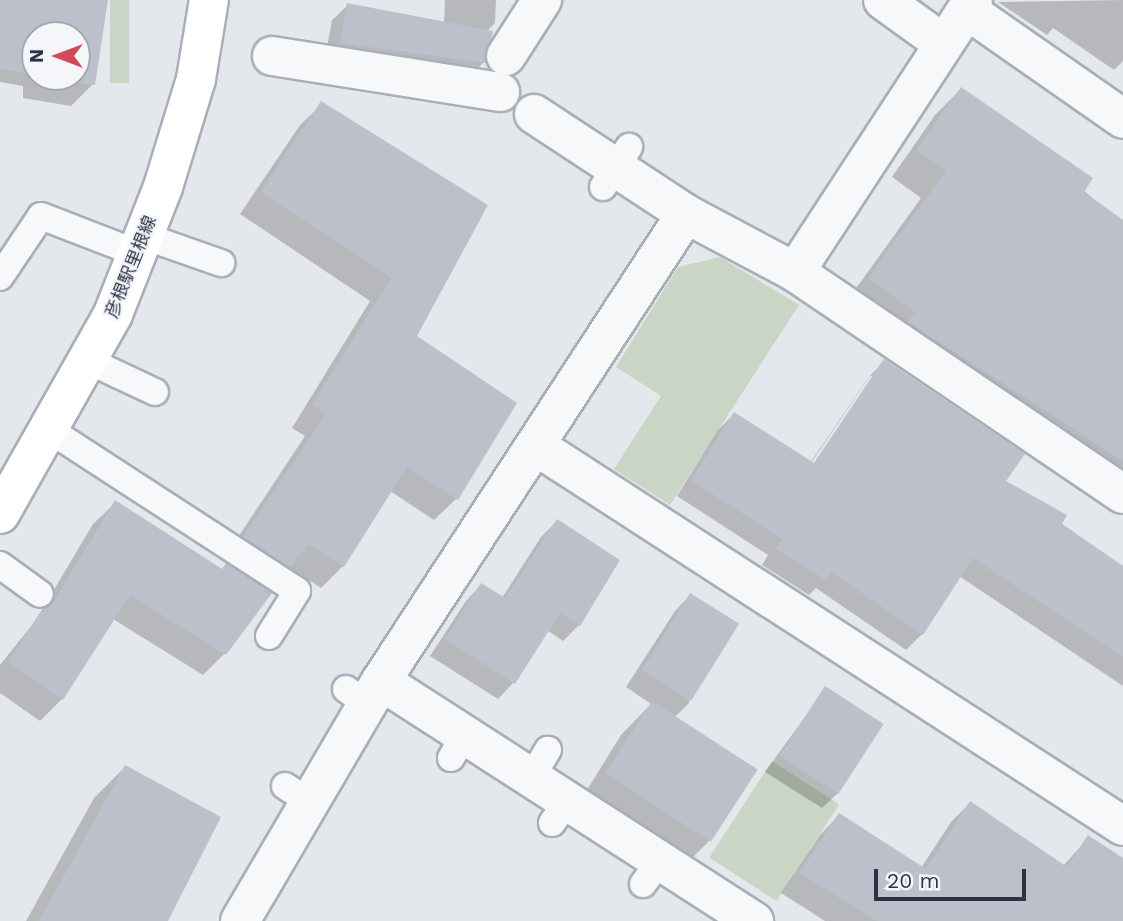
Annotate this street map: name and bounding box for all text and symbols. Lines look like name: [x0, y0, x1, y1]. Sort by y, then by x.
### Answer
north arrow: [21, 21, 91, 91]
text: N: [25, 49, 48, 63]
street label: 彦根駅里根線: [101, 213, 161, 321]
scale bar: [878, 855, 1030, 899]
text: 20 m: [887, 868, 939, 893]

